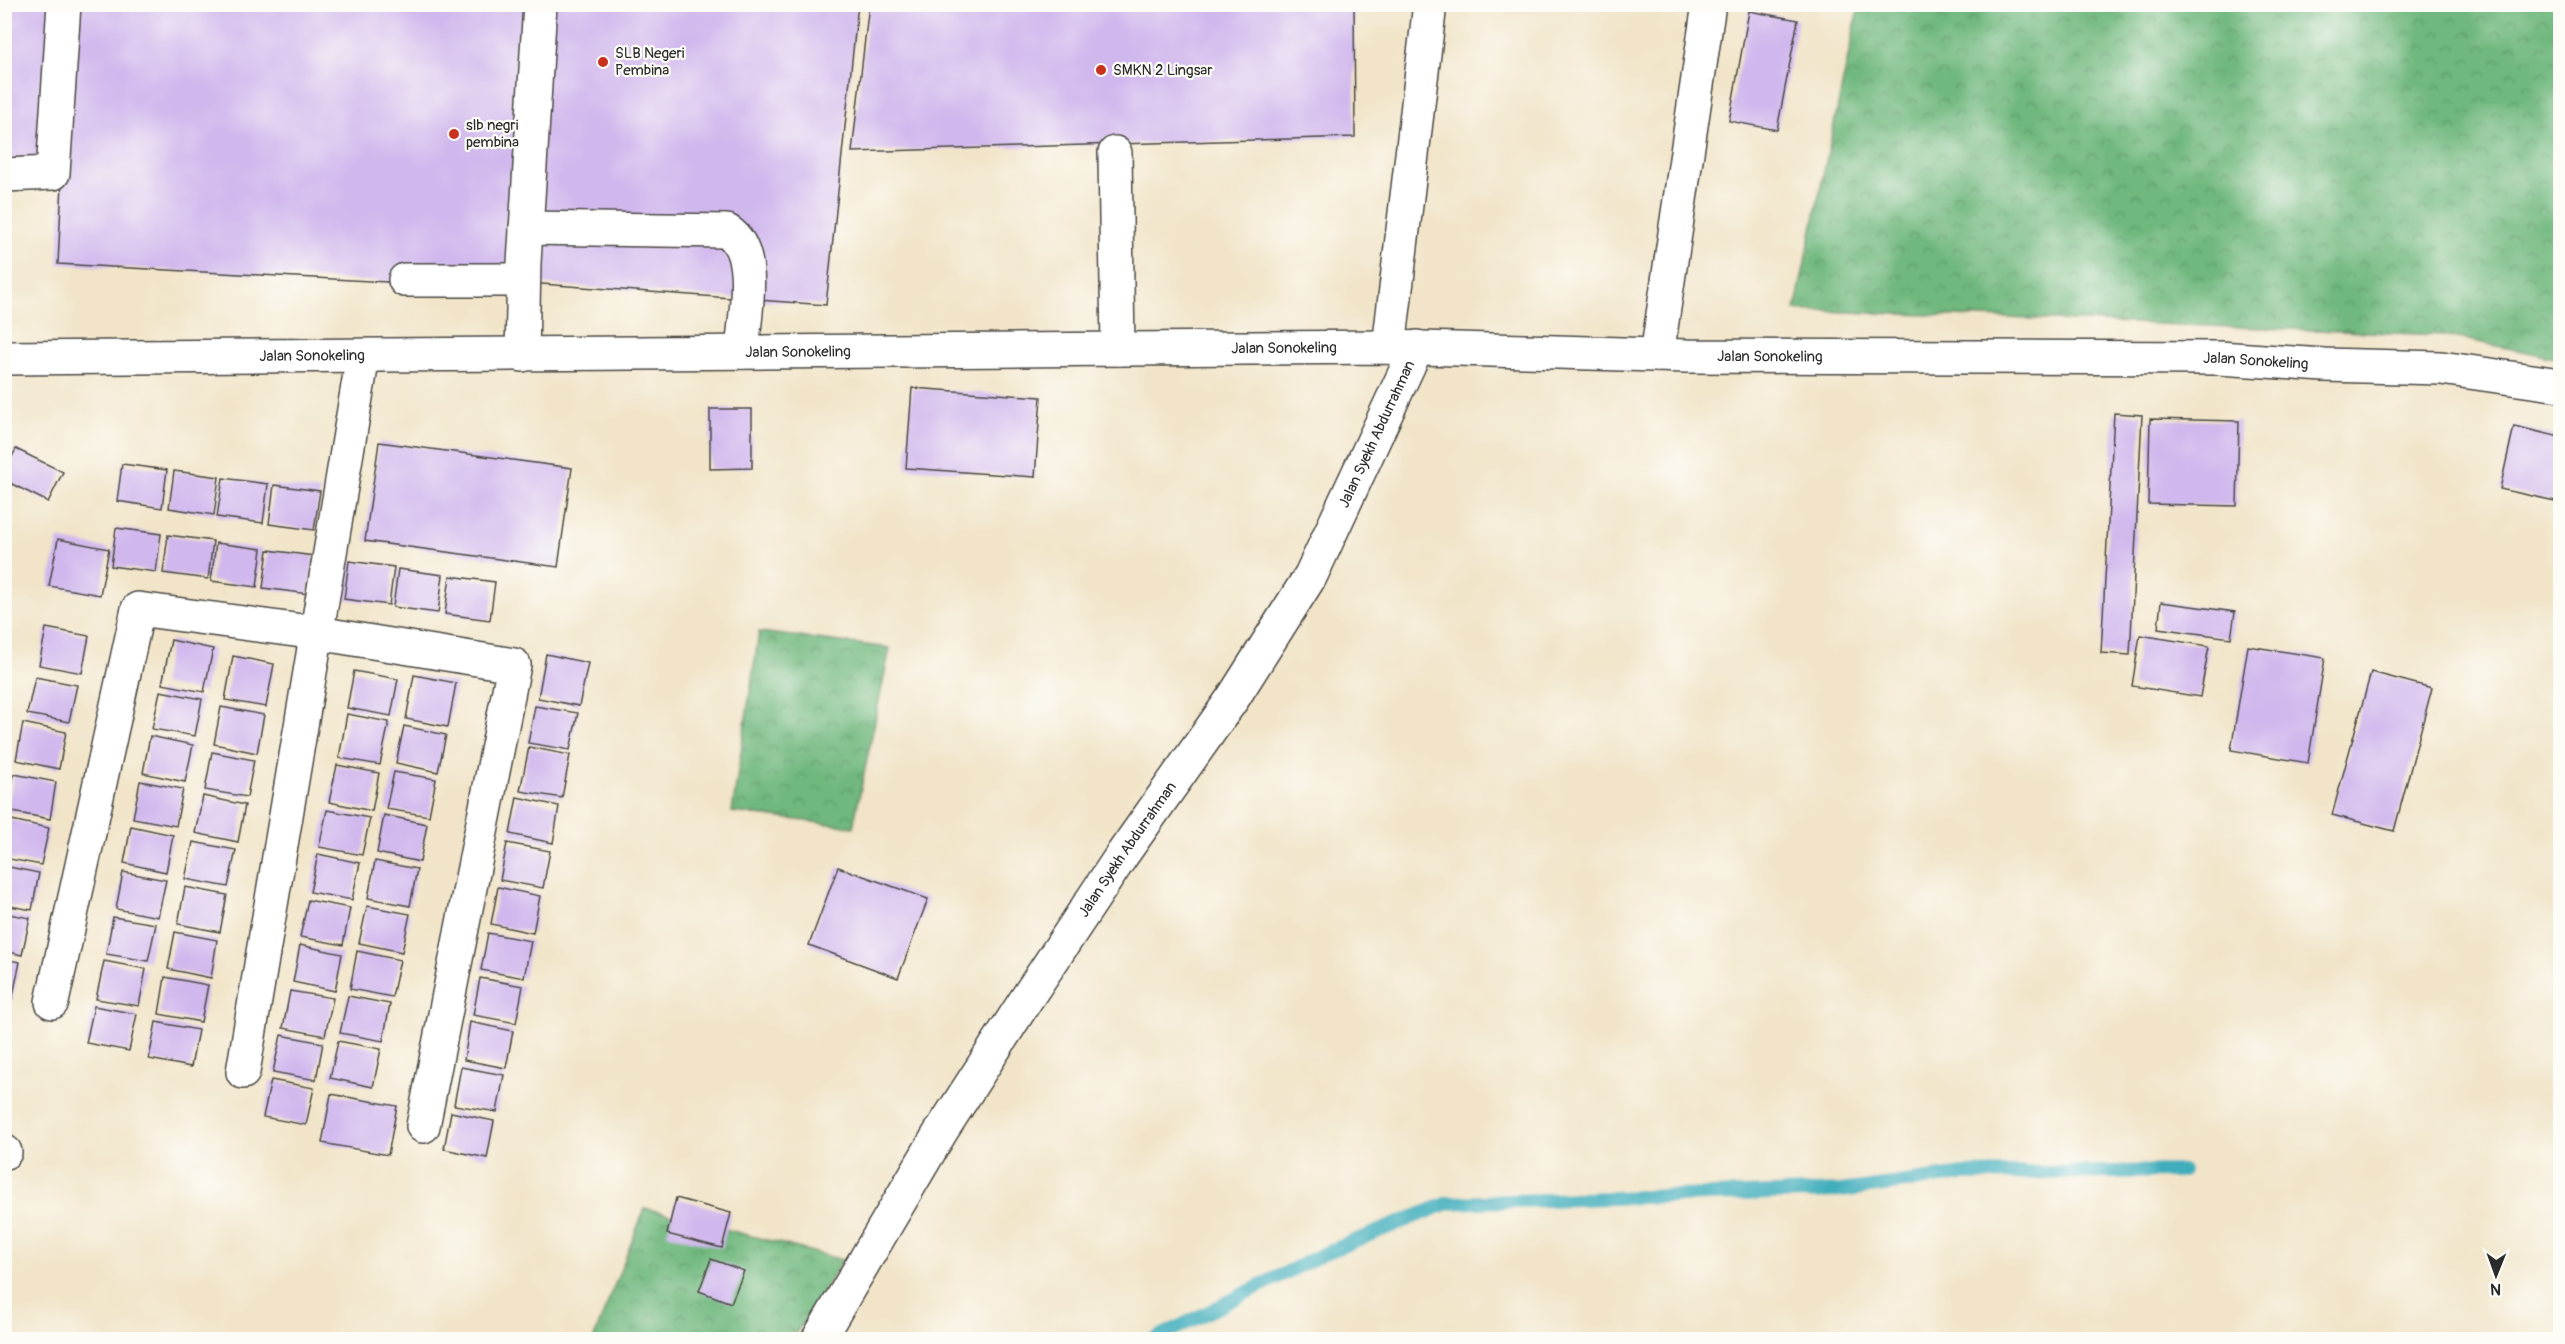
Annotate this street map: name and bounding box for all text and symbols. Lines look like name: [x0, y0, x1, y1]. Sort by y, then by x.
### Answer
place label: SLB Negeri Pembina: [615, 44, 685, 80]
marker: SLB Negeri Pembina: [596, 55, 610, 69]
place label: SMKN 2 Lingsar: [1113, 61, 1213, 80]
marker: SMKN 2 Lingsar: [1094, 63, 1108, 77]
place label: slb negri pembina: [466, 116, 519, 152]
marker: slb negri pembina: [447, 127, 461, 141]
street label: Jalan Sonokeling: [1231, 338, 1337, 358]
street label: Jalan Sonokeling: [745, 342, 851, 362]
street label: Jalan Sonokeling: [259, 346, 365, 366]
street label: Jalan Sonokeling: [1717, 347, 1823, 367]
street label: Jalan Sonokeling: [2203, 349, 2309, 374]
street label: Jalan Syekh Abdurrahman: [1335, 358, 1419, 511]
street label: Jalan Syekh Abdurrahman: [1074, 778, 1181, 921]
north arrow: [2466, 1245, 2526, 1305]
text: N: [2490, 1279, 2501, 1299]

